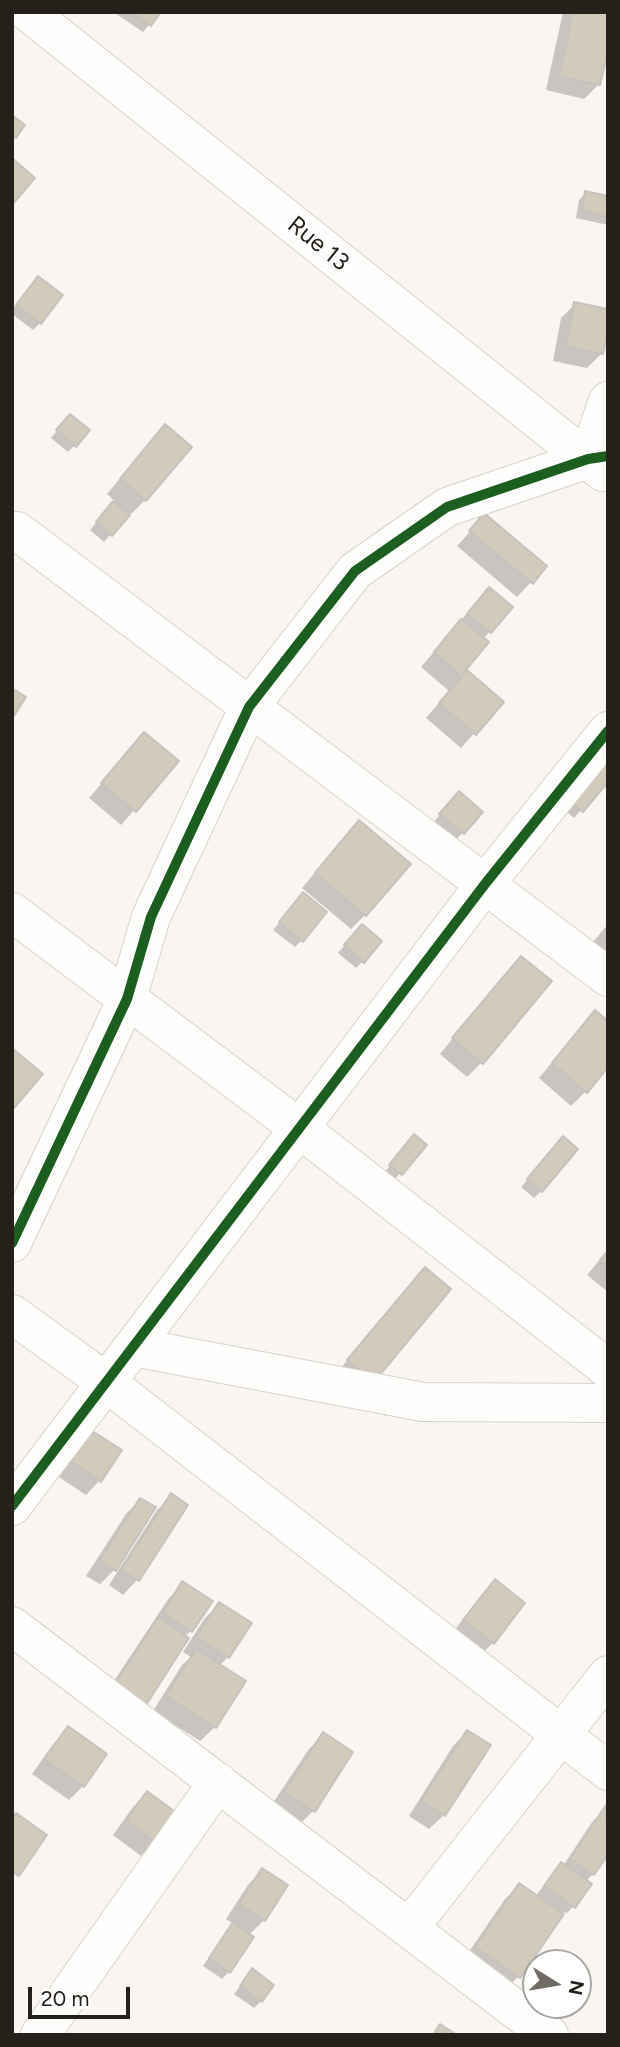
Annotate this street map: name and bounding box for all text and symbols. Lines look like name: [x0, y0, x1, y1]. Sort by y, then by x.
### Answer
street label: Rue 13: [282, 211, 354, 277]
north arrow: [522, 1949, 592, 2019]
scale bar: [32, 1974, 133, 2018]
text: N: [563, 1978, 589, 1997]
text: 20 m: [41, 1986, 89, 2011]

